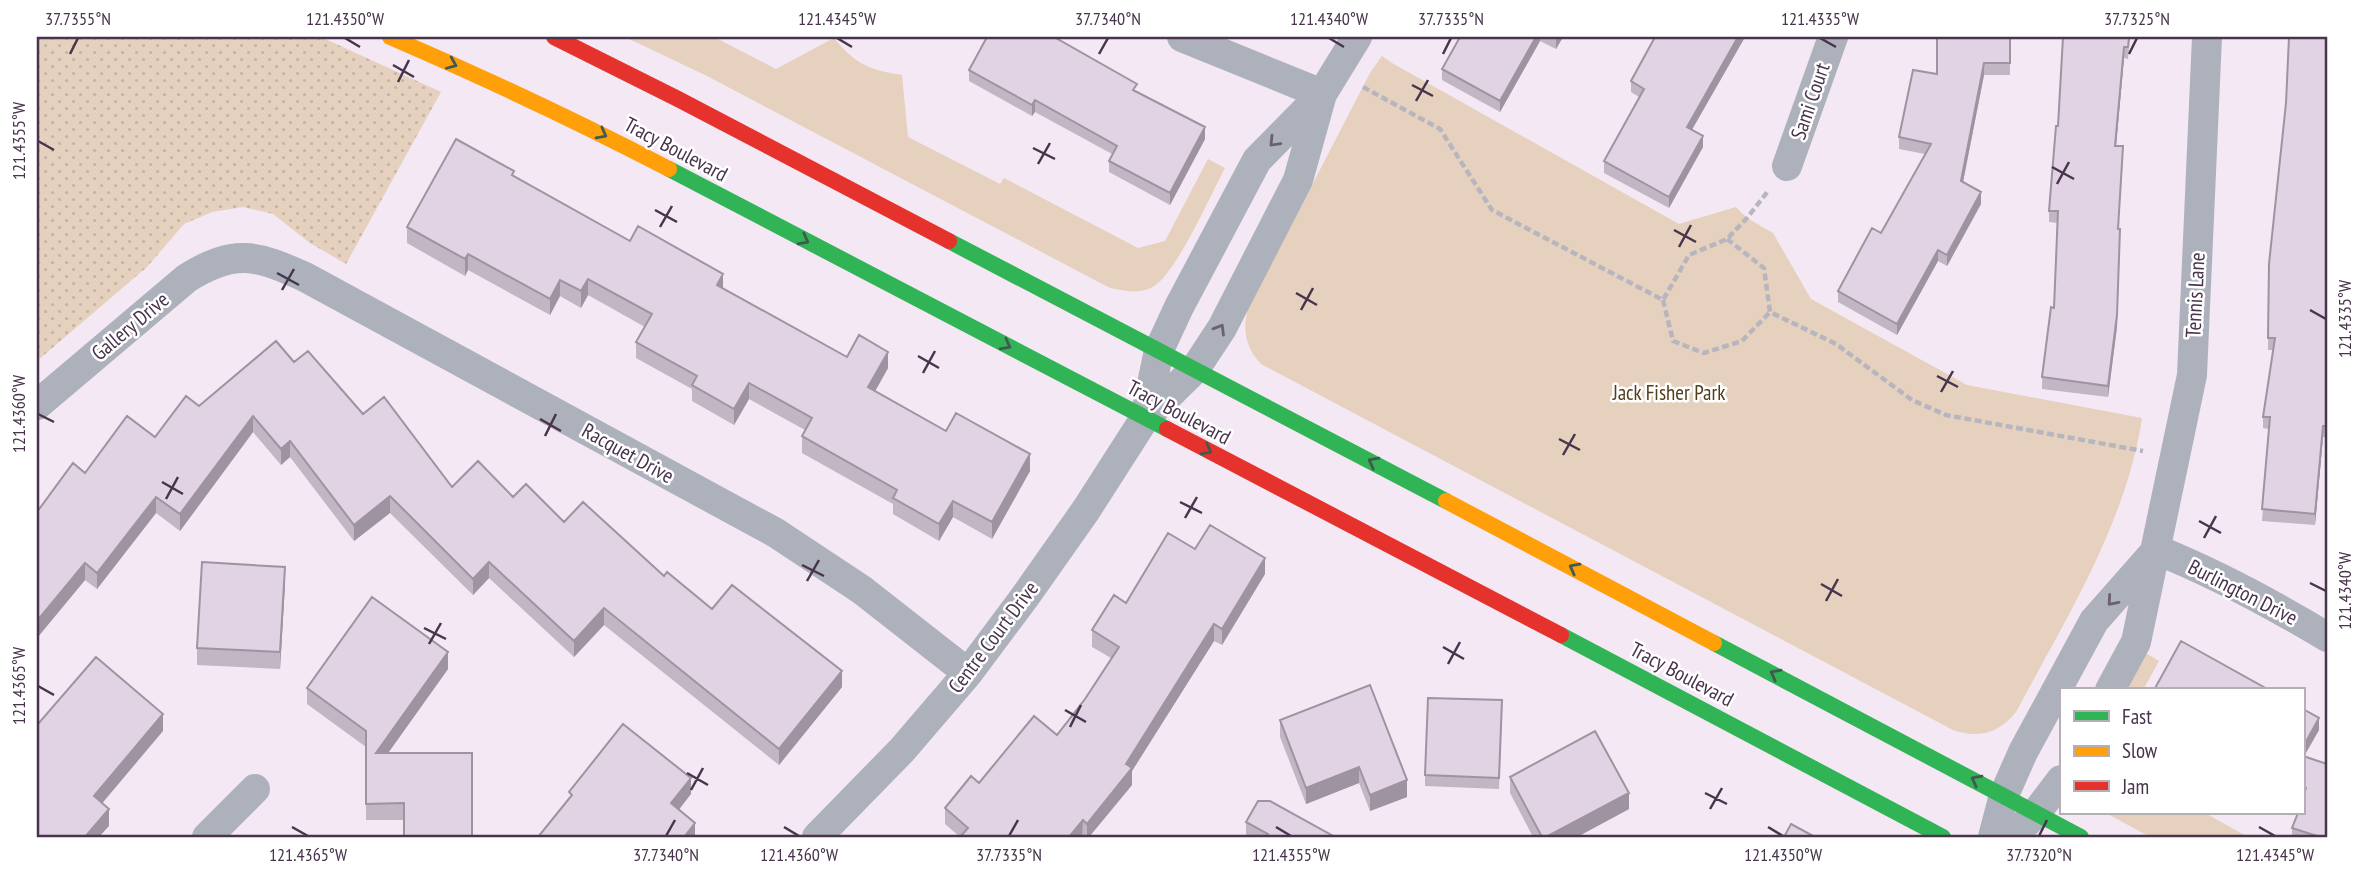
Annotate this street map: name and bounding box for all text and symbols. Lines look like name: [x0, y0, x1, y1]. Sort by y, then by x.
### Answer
text: 37.7355°N: [45, 7, 111, 30]
text: 121.4350°W: [306, 7, 384, 30]
text: 121.4345°W: [798, 7, 876, 30]
text: 37.7340°N: [1075, 7, 1141, 30]
text: 121.4340°W: [1290, 7, 1368, 30]
text: 37.7335°N: [1418, 7, 1484, 30]
text: 121.4335°W: [1781, 7, 1859, 30]
text: 37.7325°N: [2104, 7, 2170, 30]
one-way arrow: [446, 55, 458, 69]
street label: Sami Court: [1784, 59, 1836, 143]
text: 121.4355°W: [7, 102, 30, 180]
street label: Tracy Boulevard: [620, 110, 732, 188]
one-way arrow: [595, 126, 607, 140]
one-way arrow: [1269, 134, 1282, 147]
one-way arrow: [797, 231, 809, 245]
street label: Tennis Lane: [2179, 252, 2211, 338]
text: 121.4335°W: [2333, 280, 2356, 358]
street label: Gallery Drive: [86, 286, 174, 366]
one-way arrow: [1212, 324, 1225, 337]
one-way arrow: [998, 336, 1011, 350]
street label: Tracy Boulevard: [1123, 373, 1235, 451]
text: 121.4360°W: [7, 375, 30, 453]
park label: Jack Fisher Park: [1612, 379, 1725, 406]
street label: Racquet Drive: [577, 417, 679, 489]
one-way arrow: [1200, 442, 1212, 456]
one-way arrow: [1367, 457, 1380, 471]
text: 121.4340°W: [2333, 552, 2356, 630]
street label: Burlington Drive: [2184, 553, 2302, 631]
one-way arrow: [1569, 563, 1581, 577]
street label: Centre Court Drive: [942, 576, 1044, 698]
one-way arrow: [2107, 593, 2120, 606]
street label: Tracy Boulevard: [1626, 635, 1738, 713]
text: 121.4365°W: [7, 647, 30, 725]
one-way arrow: [1770, 669, 1782, 683]
legend: [2060, 688, 2304, 814]
text: Fast: [2122, 703, 2152, 730]
text: Slow: [2122, 737, 2158, 764]
text: Jam: [2121, 773, 2149, 800]
one-way arrow: [1971, 775, 1983, 789]
text: 121.4365°W: [269, 843, 347, 866]
text: 37.7340°N: [633, 843, 699, 866]
text: 121.4360°W: [760, 843, 838, 866]
text: 37.7335°N: [976, 843, 1042, 866]
text: 121.4355°W: [1252, 843, 1330, 866]
text: 121.4350°W: [1744, 843, 1822, 866]
text: 37.7320°N: [2006, 843, 2072, 866]
text: 121.4345°W: [2236, 843, 2314, 866]

